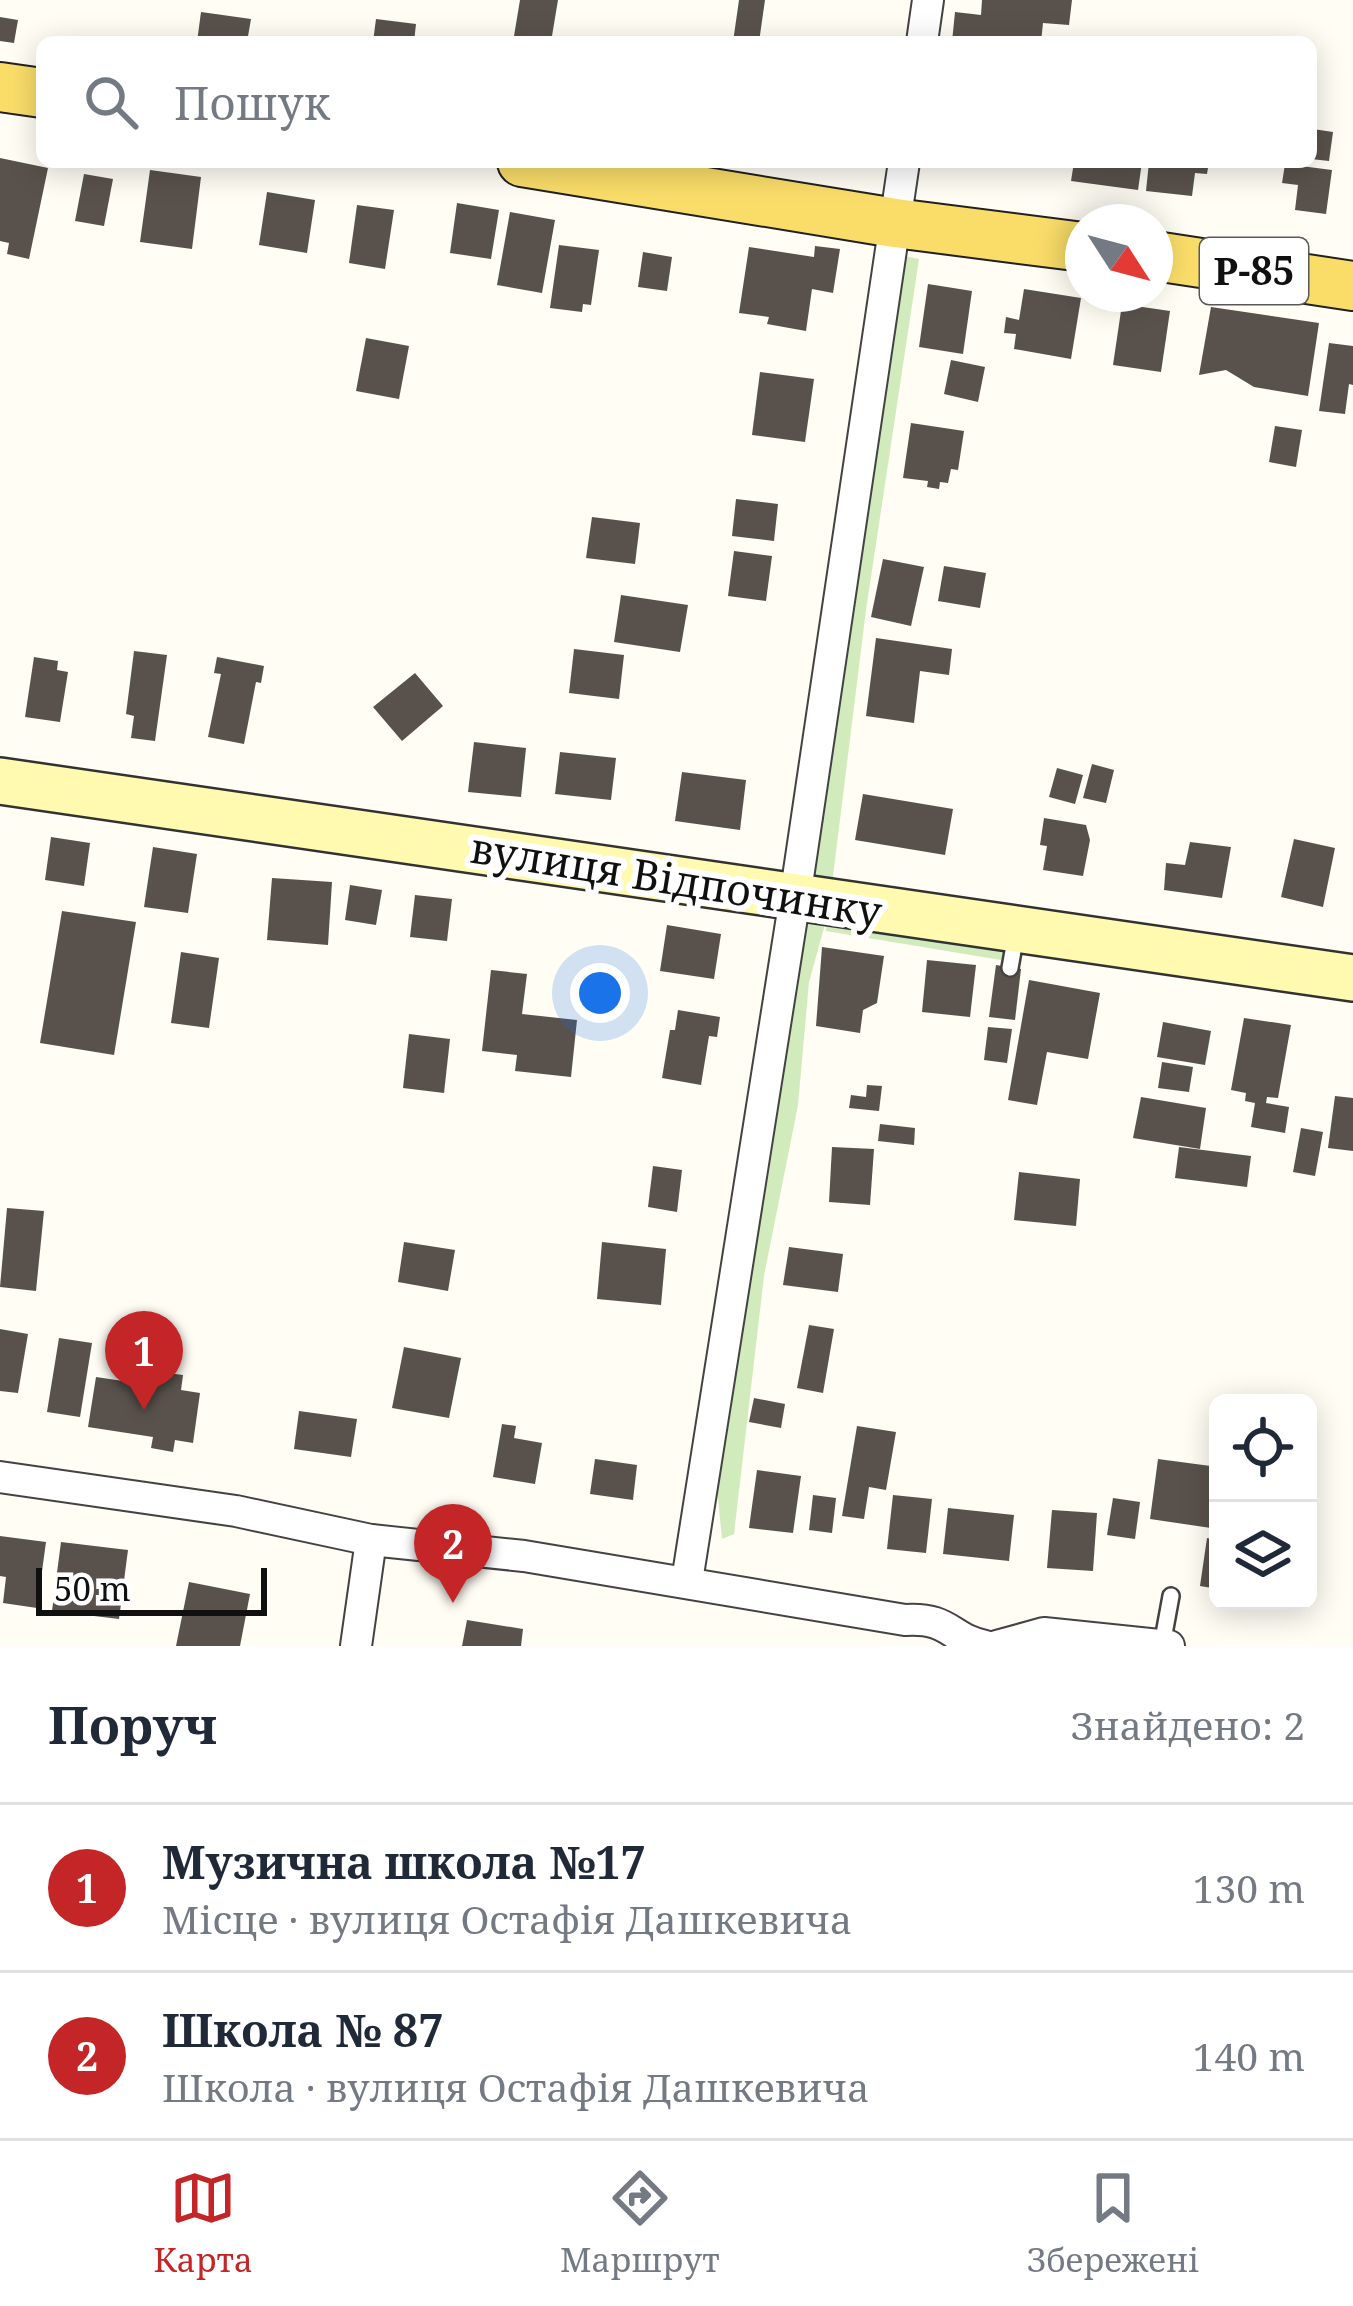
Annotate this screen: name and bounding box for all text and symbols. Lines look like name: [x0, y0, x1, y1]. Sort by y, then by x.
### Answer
search box: [36, 36, 1317, 168]
icon: search: [78, 69, 144, 135]
text: Пошук: [174, 72, 330, 133]
north arrow: [1065, 204, 1173, 312]
road number: Р-85: [1200, 238, 1308, 304]
street label: вулиця Відпочинку: [467, 818, 886, 939]
your location: [570, 963, 630, 1023]
pin: 1: [105, 1311, 183, 1410]
map controls: [1209, 1394, 1317, 1610]
button: locate: [1209, 1394, 1317, 1502]
button: layers: [1209, 1502, 1317, 1610]
pin: 2: [414, 1504, 492, 1603]
scale bar: [36, 1562, 267, 1615]
text: 50 m: [54, 1566, 131, 1611]
text: Поруч: [48, 1689, 217, 1759]
text: Знайдено: 2: [1070, 1698, 1305, 1751]
text: Музична школа №17: [162, 1831, 646, 1892]
text: 1: [76, 1861, 98, 1914]
text: 130 m: [1193, 1861, 1305, 1914]
text: Місце · вулиця Остафія Дашкевича: [162, 1892, 852, 1945]
text: Школа № 87: [162, 1999, 444, 2060]
text: 2: [76, 2029, 98, 2082]
text: 140 m: [1193, 2029, 1305, 2082]
text: Школа · вулиця Остафія Дашкевича: [162, 2060, 869, 2113]
tab: Карта: [154, 2165, 253, 2282]
tab: Маршрут: [560, 2165, 720, 2282]
tab: Збережені: [1027, 2165, 1199, 2282]

